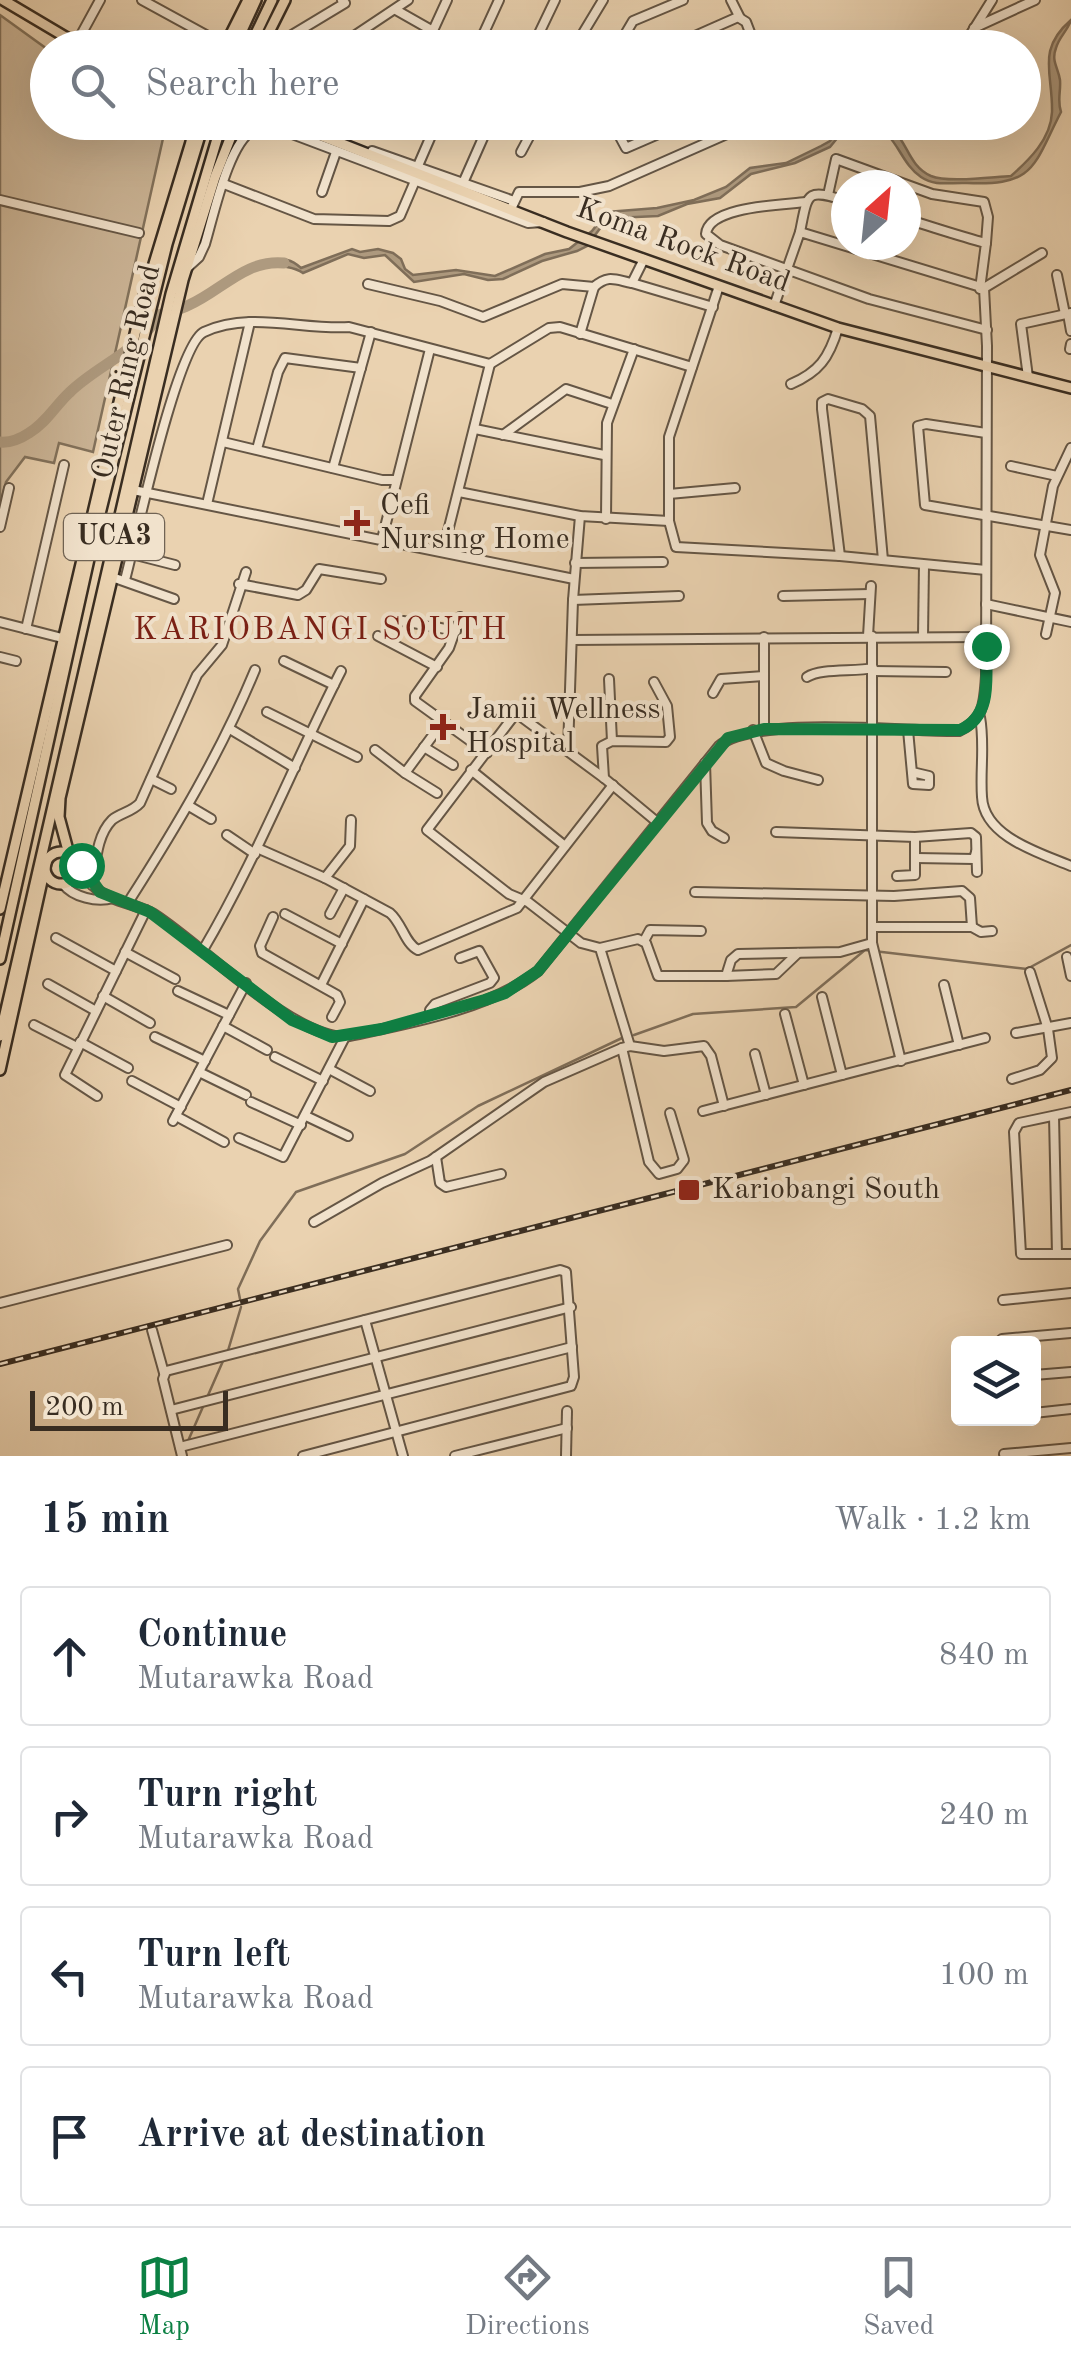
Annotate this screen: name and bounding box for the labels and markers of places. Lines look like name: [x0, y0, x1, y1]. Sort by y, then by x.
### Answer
place label: Cefi Nursing Home: [380, 491, 569, 555]
marker: Cefi Nursing Home: [344, 510, 370, 536]
place label: Jamii Wellness Hospital: [466, 695, 661, 759]
marker: Jamii Wellness Hospital: [430, 714, 456, 740]
place label: Kariobangi South: [712, 1175, 940, 1205]
marker: Kariobangi South: [676, 1177, 702, 1203]

